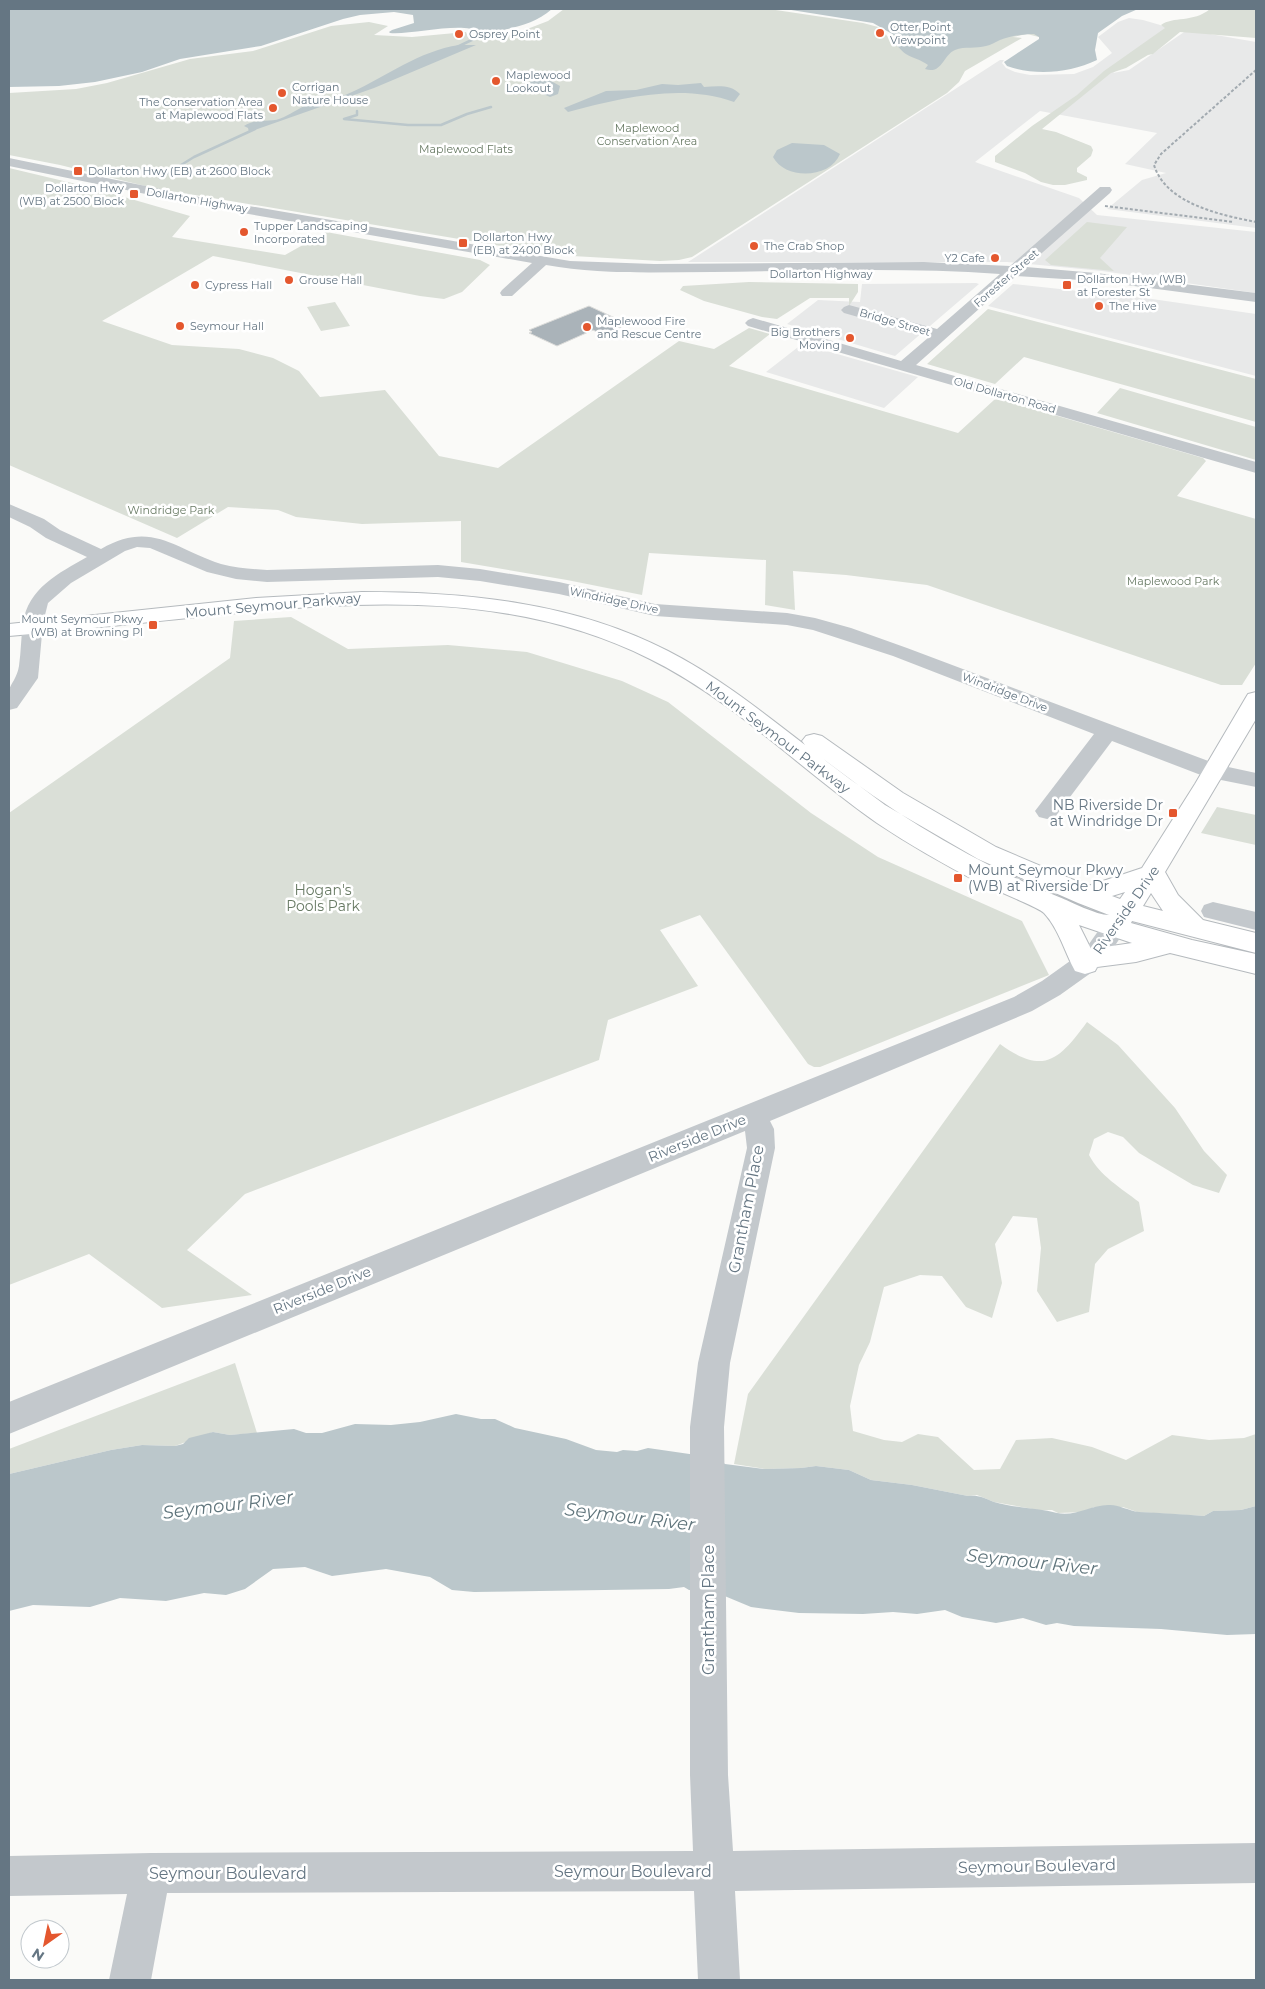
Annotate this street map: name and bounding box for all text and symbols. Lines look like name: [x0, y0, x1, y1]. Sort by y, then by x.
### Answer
place label: Otter Point Viewpoint: [890, 20, 952, 47]
place label: Osprey Point: [469, 27, 541, 41]
marker: Otter Point Viewpoint: [874, 27, 886, 39]
marker: Osprey Point: [453, 28, 465, 40]
place label: Maplewood Lookout: [506, 68, 571, 95]
marker: Maplewood Lookout: [490, 75, 502, 87]
place label: Corrigan Nature House: [292, 80, 369, 107]
marker: Corrigan Nature House: [276, 87, 288, 99]
place label: The Conservation Area at Maplewood Flats: [139, 95, 264, 122]
marker: The Conservation Area at Maplewood Flats: [267, 102, 279, 114]
park label: Maplewood Conservation Area: [597, 121, 697, 148]
park label: Maplewood Flats: [419, 142, 514, 156]
place label: Dollarton Hwy (EB) at 2600 Block: [88, 164, 271, 178]
marker: Dollarton Hwy (EB) at 2600 Block: [72, 165, 84, 177]
place label: Dollarton Hwy (WB) at 2500 Block: [19, 181, 124, 208]
street label: Dollarton Highway: [145, 184, 249, 216]
marker: Dollarton Hwy (WB) at 2500 Block: [128, 188, 140, 200]
place label: Tupper Landscaping Incorporated: [254, 219, 368, 246]
marker: Tupper Landscaping Incorporated: [238, 226, 250, 238]
place label: Dollarton Hwy (EB) at 2400 Block: [473, 230, 575, 257]
marker: Dollarton Hwy (EB) at 2400 Block: [457, 237, 469, 249]
place label: The Crab Shop: [764, 239, 844, 253]
marker: The Crab Shop: [748, 240, 760, 252]
street label: Forester Street: [971, 246, 1042, 310]
place label: Y2 Cafe: [945, 251, 985, 265]
marker: Y2 Cafe: [989, 252, 1001, 264]
street label: Dollarton Highway: [770, 267, 872, 281]
place label: Dollarton Hwy (WB) at Forester St: [1077, 272, 1186, 299]
place label: Grouse Hall: [299, 273, 362, 287]
marker: Grouse Hall: [283, 274, 295, 286]
place label: Cypress Hall: [205, 278, 272, 292]
marker: Cypress Hall: [189, 279, 201, 291]
marker: Dollarton Hwy (WB) at Forester St: [1061, 279, 1073, 291]
place label: The Hive: [1109, 299, 1157, 313]
marker: The Hive: [1093, 300, 1105, 312]
street label: Bridge Street: [858, 305, 933, 339]
place label: Maplewood Fire and Rescue Centre: [597, 314, 702, 341]
place label: Seymour Hall: [190, 319, 264, 333]
marker: Seymour Hall: [174, 320, 186, 332]
marker: Maplewood Fire and Rescue Centre: [581, 321, 593, 333]
place label: Big Brothers Moving: [771, 325, 841, 352]
marker: Big Brothers Moving: [844, 332, 856, 344]
street label: Old Dollarton Road: [952, 374, 1058, 416]
park label: Windridge Park: [128, 503, 215, 517]
park label: Maplewood Park: [1127, 574, 1220, 588]
street label: Windridge Drive: [568, 584, 660, 616]
street label: Mount Seymour Parkway: [184, 588, 362, 622]
place label: Mount Seymour Pkwy (WB) at Browning Pl: [21, 612, 143, 639]
marker: Mount Seymour Pkwy (WB) at Browning Pl: [147, 619, 159, 631]
street label: Windridge Drive: [960, 669, 1050, 715]
street label: Mount Seymour Parkway: [702, 677, 854, 798]
place label: NB Riverside Dr at Windridge Dr: [1050, 796, 1163, 830]
marker: NB Riverside Dr at Windridge Dr: [1167, 807, 1179, 819]
place label: Mount Seymour Pkwy (WB) at Riverside Dr: [968, 861, 1124, 895]
street label: Riverside Drive: [1089, 862, 1163, 958]
marker: Mount Seymour Pkwy (WB) at Riverside Dr: [952, 872, 964, 884]
park label: Hogan's Pools Park: [286, 881, 360, 915]
street label: Riverside Drive: [645, 1110, 749, 1166]
street label: Grantham Place: [724, 1143, 768, 1275]
street label: Riverside Drive: [270, 1262, 374, 1318]
water label: Seymour River: [161, 1486, 295, 1524]
water label: Seymour River: [563, 1498, 697, 1536]
water label: Seymour River: [965, 1544, 1099, 1580]
street label: Grantham Place: [699, 1545, 718, 1675]
street label: Seymour Boulevard: [958, 1855, 1116, 1877]
street label: Seymour Boulevard: [554, 1862, 712, 1881]
street label: Seymour Boulevard: [149, 1864, 307, 1883]
north arrow: [20, 1919, 70, 1969]
text: N: [28, 1944, 48, 1966]

